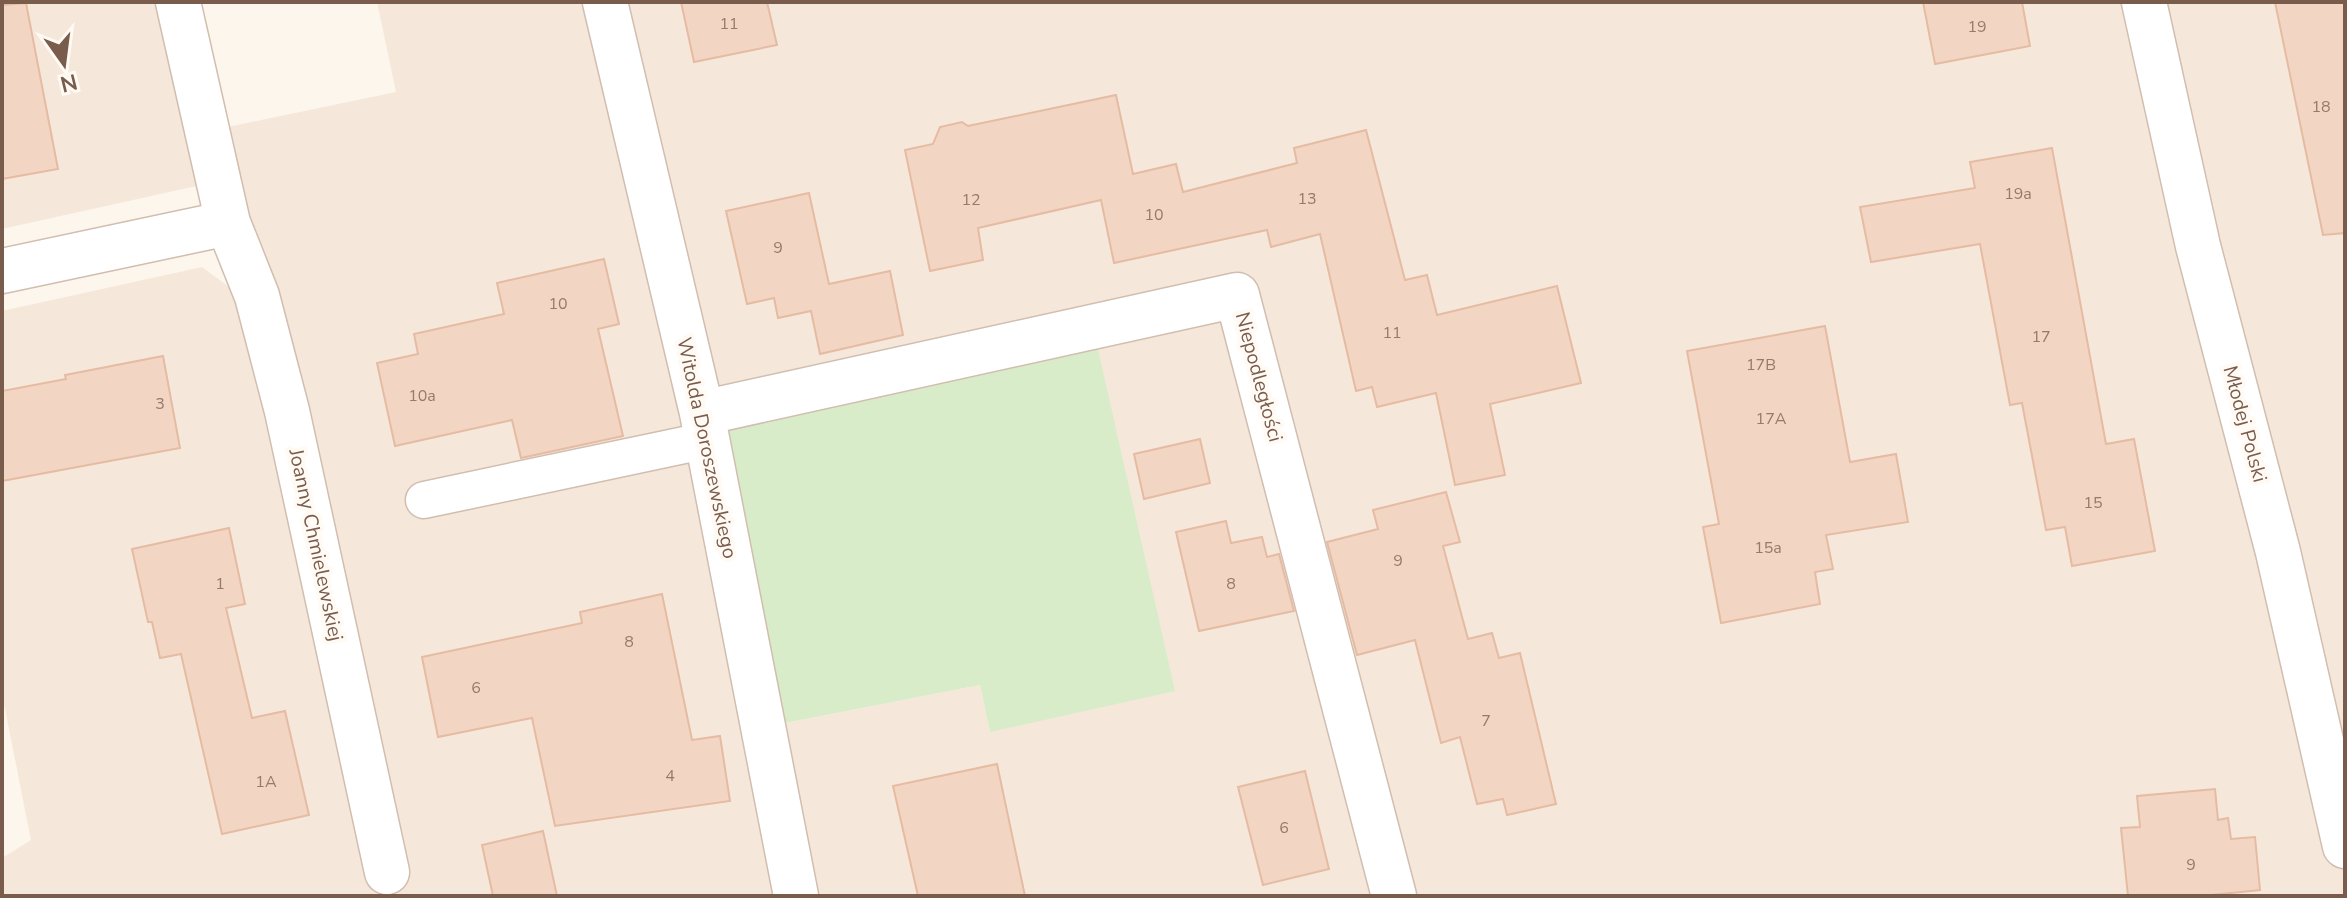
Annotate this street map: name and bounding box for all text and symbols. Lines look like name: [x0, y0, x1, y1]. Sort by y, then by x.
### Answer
house number: 11: [719, 13, 739, 35]
house number: 19: [1967, 16, 1987, 38]
north arrow: [24, 24, 104, 104]
text: N: [57, 66, 80, 99]
house number: 18: [2311, 96, 2331, 118]
house number: 19a: [2004, 183, 2032, 205]
house number: 13: [1297, 188, 1317, 210]
house number: 12: [961, 189, 981, 211]
house number: 10: [1144, 204, 1164, 226]
house number: 9: [773, 237, 783, 259]
house number: 10: [548, 293, 568, 315]
street label: Niepodległości: [1229, 309, 1289, 445]
house number: 11: [1382, 322, 1402, 344]
house number: 17: [2031, 326, 2051, 348]
street label: Witolda Doroszewskiego: [670, 335, 744, 561]
house number: 17B: [1746, 354, 1776, 376]
street label: Młodej Polski: [2216, 363, 2274, 485]
house number: 10a: [408, 385, 436, 407]
house number: 3: [155, 393, 165, 415]
house number: 17A: [1756, 408, 1787, 430]
street label: Joanny Chmielewskiej: [282, 445, 350, 644]
house number: 15: [2083, 492, 2103, 514]
house number: 15a: [1754, 537, 1782, 559]
house number: 9: [1393, 550, 1403, 572]
house number: 1: [215, 573, 225, 595]
house number: 8: [1226, 573, 1236, 595]
house number: 8: [624, 631, 634, 653]
house number: 6: [471, 677, 481, 699]
house number: 7: [1481, 710, 1491, 732]
house number: 4: [665, 765, 675, 787]
house number: 1A: [255, 771, 277, 793]
house number: 6: [1279, 817, 1289, 839]
house number: 9: [2186, 854, 2196, 876]

